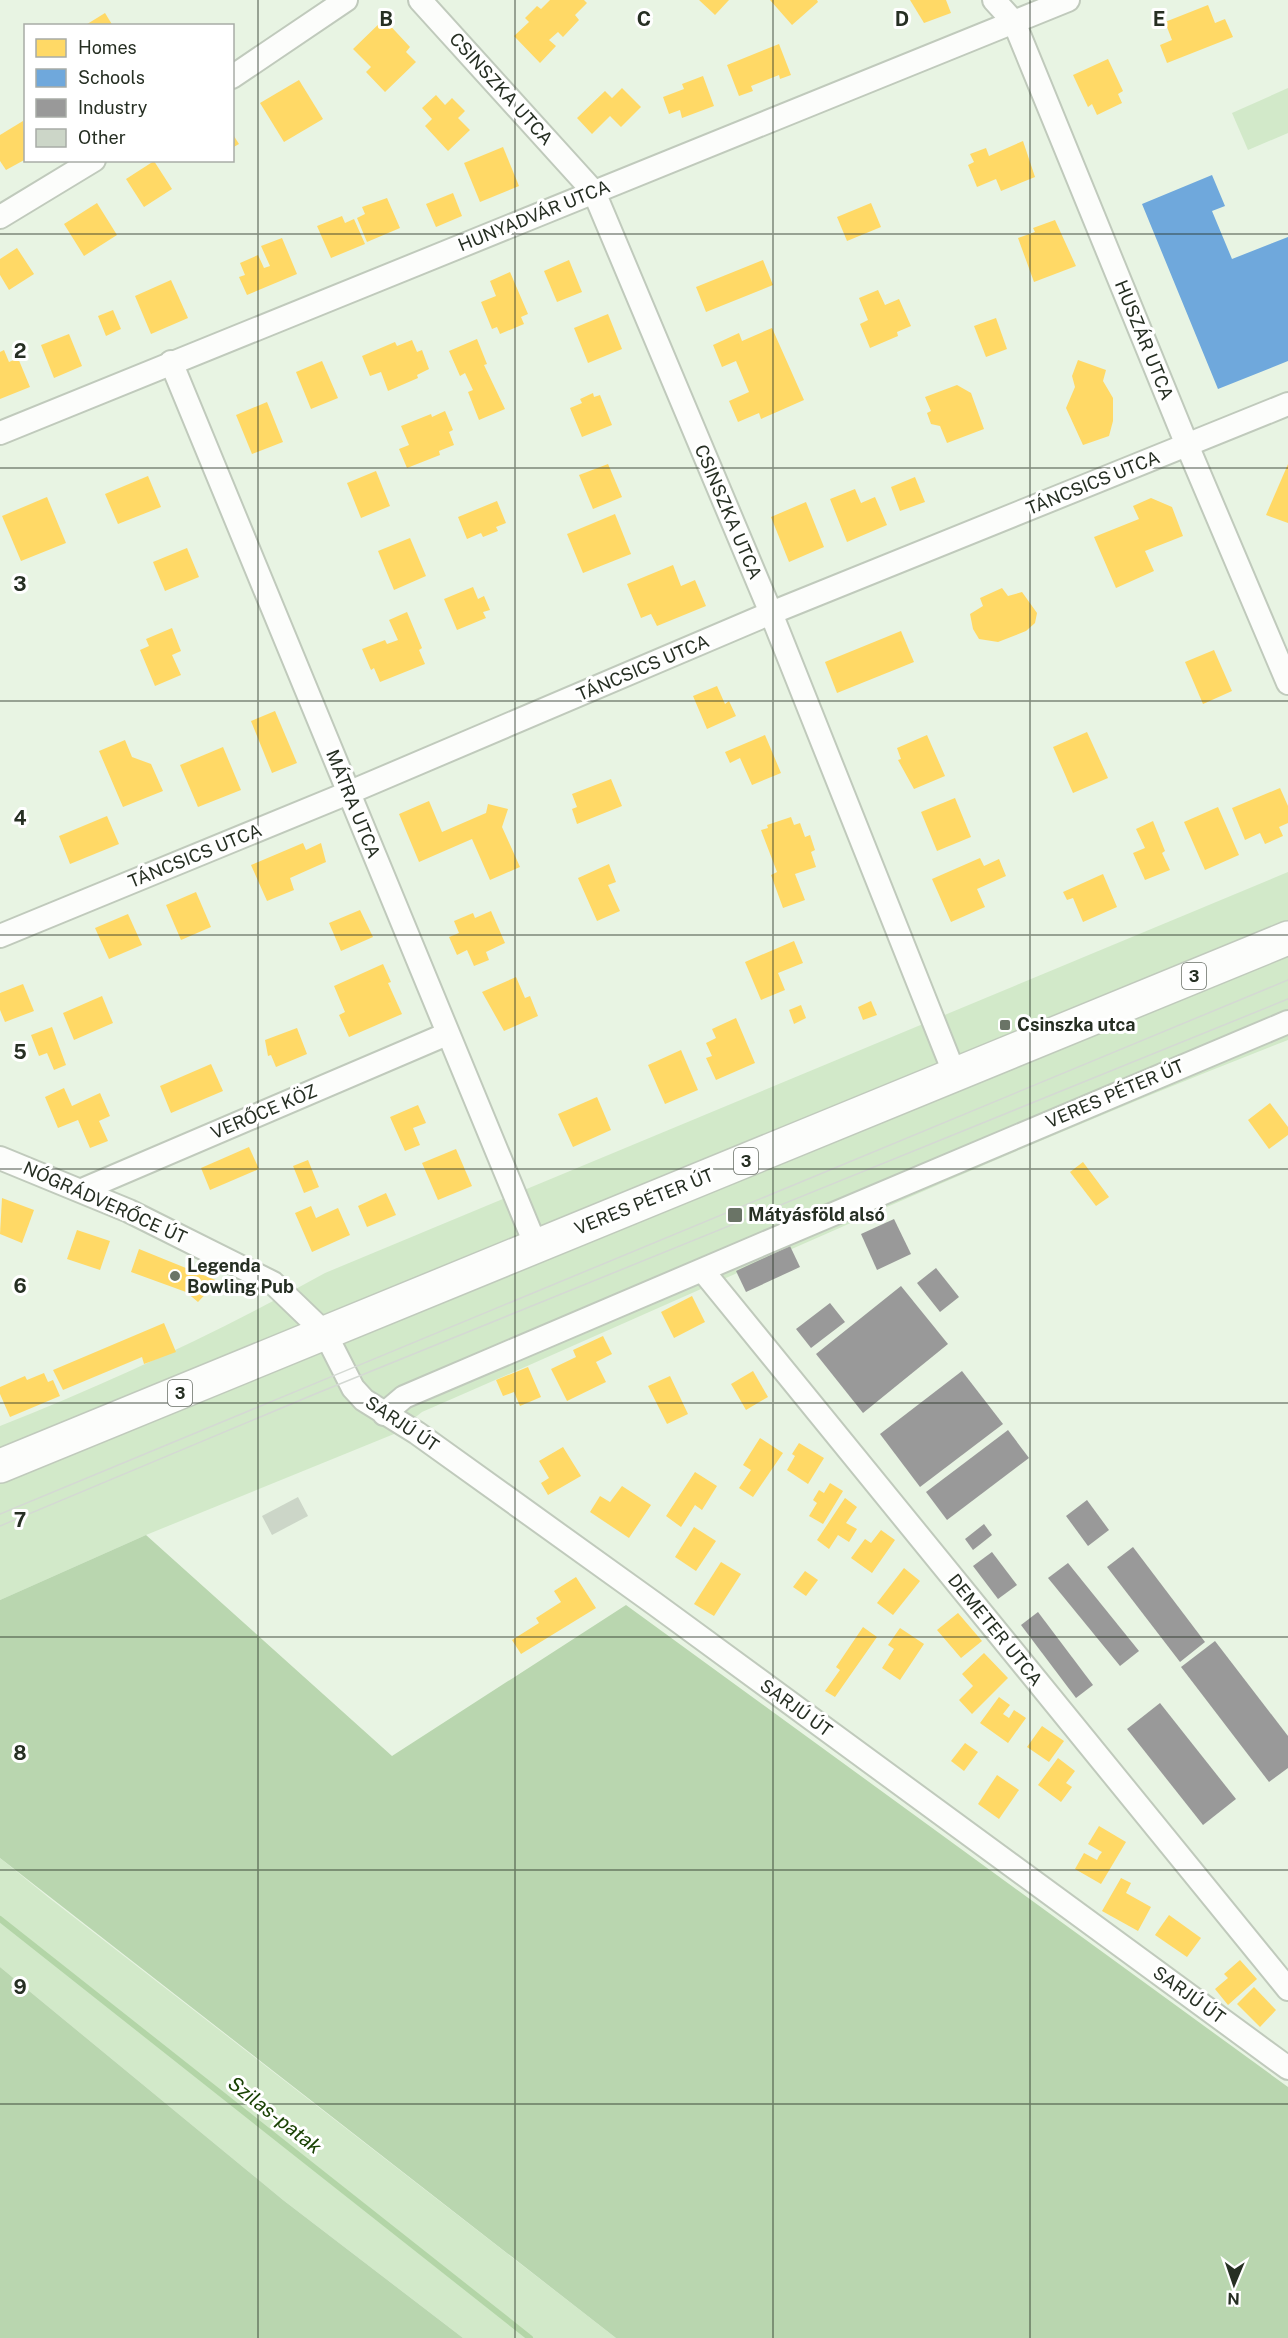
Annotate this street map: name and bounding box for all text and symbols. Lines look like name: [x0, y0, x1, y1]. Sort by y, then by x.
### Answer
text: B: [379, 7, 393, 31]
text: C: [637, 7, 651, 31]
text: D: [895, 7, 909, 31]
text: E: [1153, 7, 1165, 31]
legend: [24, 24, 234, 162]
street label: CSINSZKA UTCA: [445, 28, 558, 149]
text: Homes: [78, 37, 137, 58]
text: Schools: [78, 67, 145, 88]
text: Industry: [78, 97, 148, 118]
text: Other: [78, 127, 126, 148]
street label: HUNYADVÁR UTCA: [455, 175, 613, 256]
street label: HUSZÁR UTCA: [1111, 277, 1179, 403]
text: 2: [14, 339, 26, 363]
street label: CSINSZKA UTCA: [691, 441, 766, 583]
street label: TÁNCSICS UTCA: [1023, 445, 1163, 519]
text: 3: [13, 572, 27, 596]
street label: TÁNCSICS UTCA: [573, 629, 712, 705]
street label: MÁTRA UTCA: [322, 746, 386, 861]
text: 4: [13, 806, 27, 830]
street label: TÁNCSICS UTCA: [125, 818, 265, 892]
road number: 3: [1182, 963, 1206, 989]
place label: Csinszka utca: [1017, 1014, 1135, 1035]
marker: Csinszka utca: [998, 1018, 1012, 1032]
text: 5: [13, 1040, 27, 1064]
street label: VERES PÉTER ÚT: [1042, 1054, 1187, 1132]
street label: VERŐCE KÖZ: [207, 1079, 320, 1143]
road number: 3: [734, 1148, 758, 1174]
street label: NÓGRÁDVERŐCE ÚT: [20, 1156, 191, 1248]
street label: VERES PÉTER ÚT: [571, 1163, 717, 1239]
place label: Mátyásföld alsó: [748, 1204, 885, 1225]
marker: Mátyásföld alsó: [726, 1206, 744, 1224]
place label: Legenda Bowling Pub: [187, 1255, 294, 1297]
marker: Legenda Bowling Pub: [168, 1269, 182, 1283]
text: 6: [13, 1274, 27, 1298]
road number: 3: [168, 1380, 192, 1406]
street label: SARJÚ ÚT: [362, 1391, 444, 1456]
text: 7: [14, 1508, 26, 1532]
street label: DEMETER UTCA: [944, 1570, 1047, 1690]
street label: SARJÚ ÚT: [756, 1674, 837, 1741]
text: 8: [13, 1741, 27, 1765]
street label: SARJÚ ÚT: [1149, 1961, 1230, 2028]
text: 9: [13, 1975, 27, 1999]
water label: Szilas-patak: [224, 2071, 327, 2159]
north arrow: [1204, 2254, 1264, 2314]
text: N: [1227, 2289, 1240, 2308]

